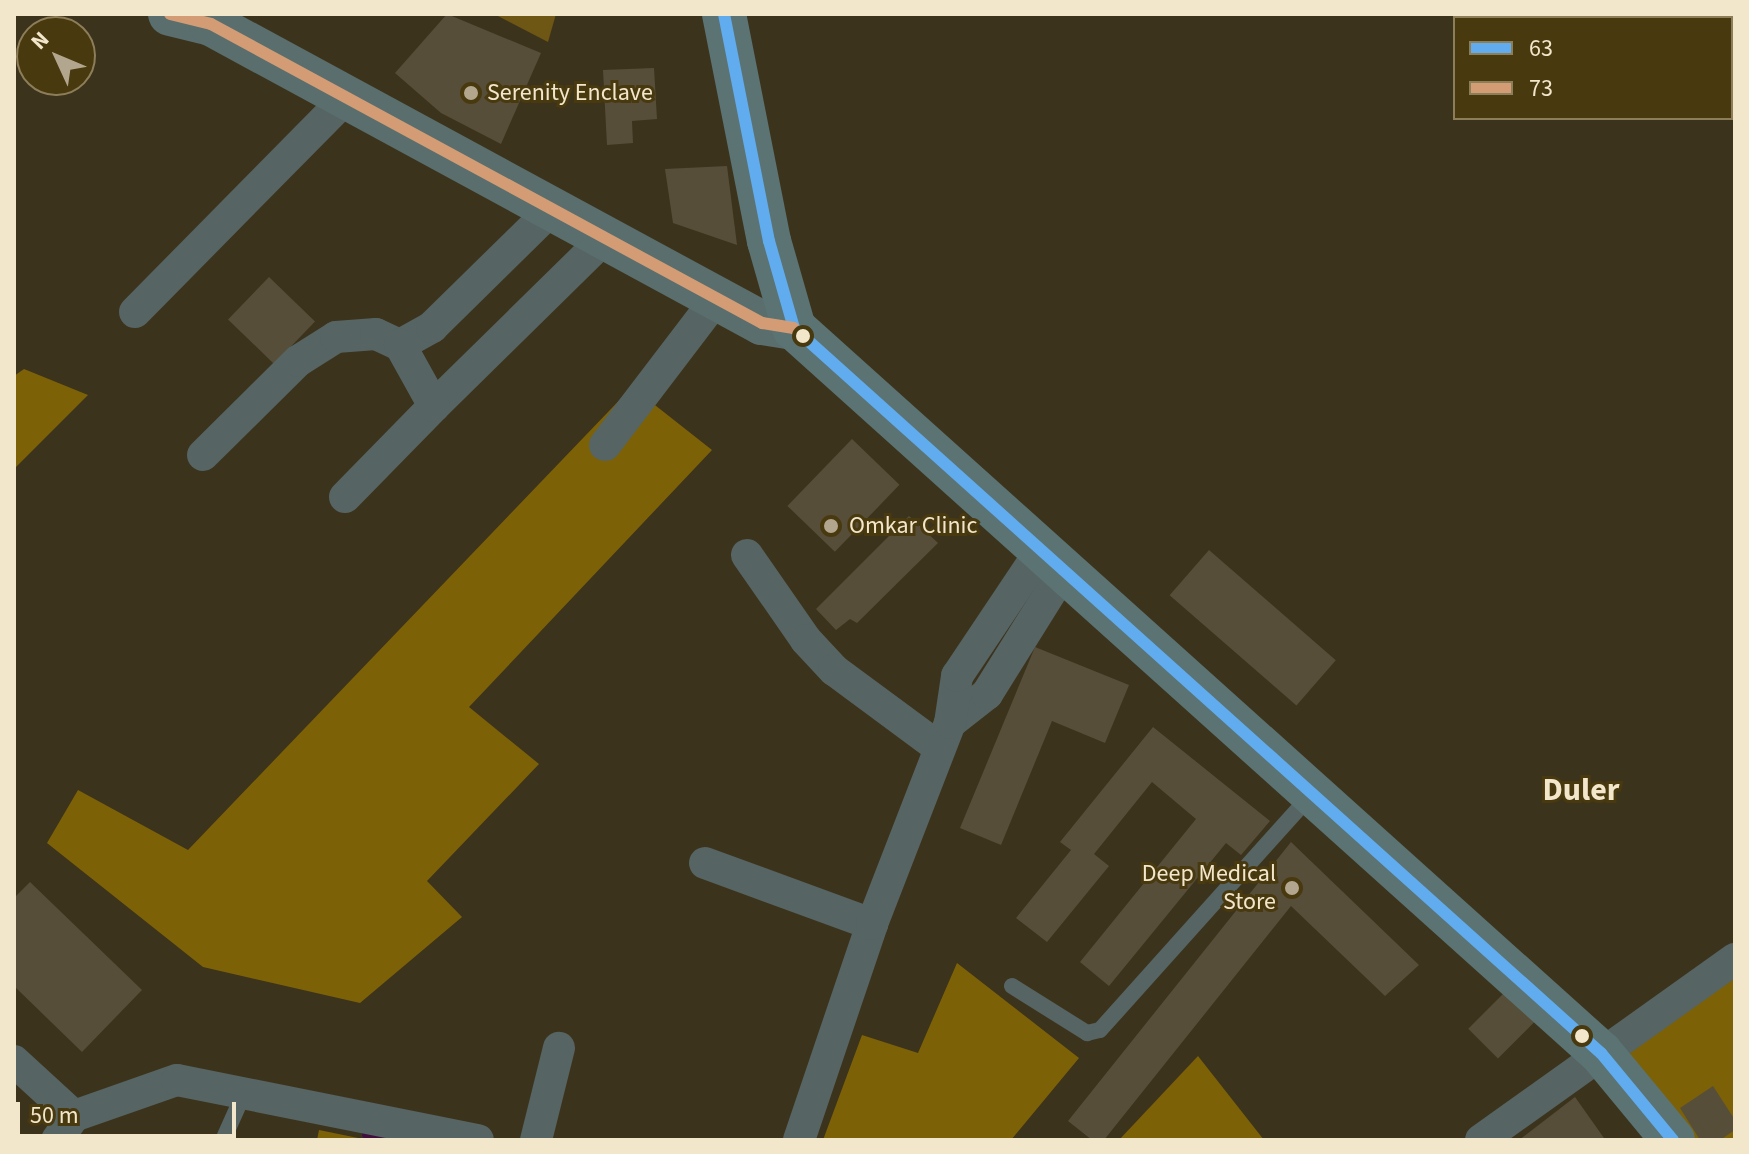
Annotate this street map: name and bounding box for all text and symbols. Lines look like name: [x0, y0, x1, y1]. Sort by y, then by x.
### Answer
north arrow: [16, 16, 96, 96]
legend: [1453, 16, 1733, 120]
text: N: [24, 24, 57, 57]
text: 63: [1529, 31, 1553, 66]
text: 73: [1529, 71, 1553, 106]
place label: Serenity Enclave: [487, 79, 653, 107]
marker: Serenity Enclave: [462, 84, 480, 102]
unlabelled marker: [795, 328, 811, 344]
place label: Omkar Clinic: [849, 512, 977, 540]
marker: Omkar Clinic: [820, 515, 842, 537]
district label: Duler: [1543, 771, 1619, 809]
place label: Deep Medical Store: [1142, 860, 1276, 916]
marker: Deep Medical Store: [1283, 879, 1301, 897]
unlabelled marker: [1574, 1028, 1590, 1044]
scale bar: [20, 1086, 240, 1136]
text: 50 m: [30, 1098, 79, 1133]

